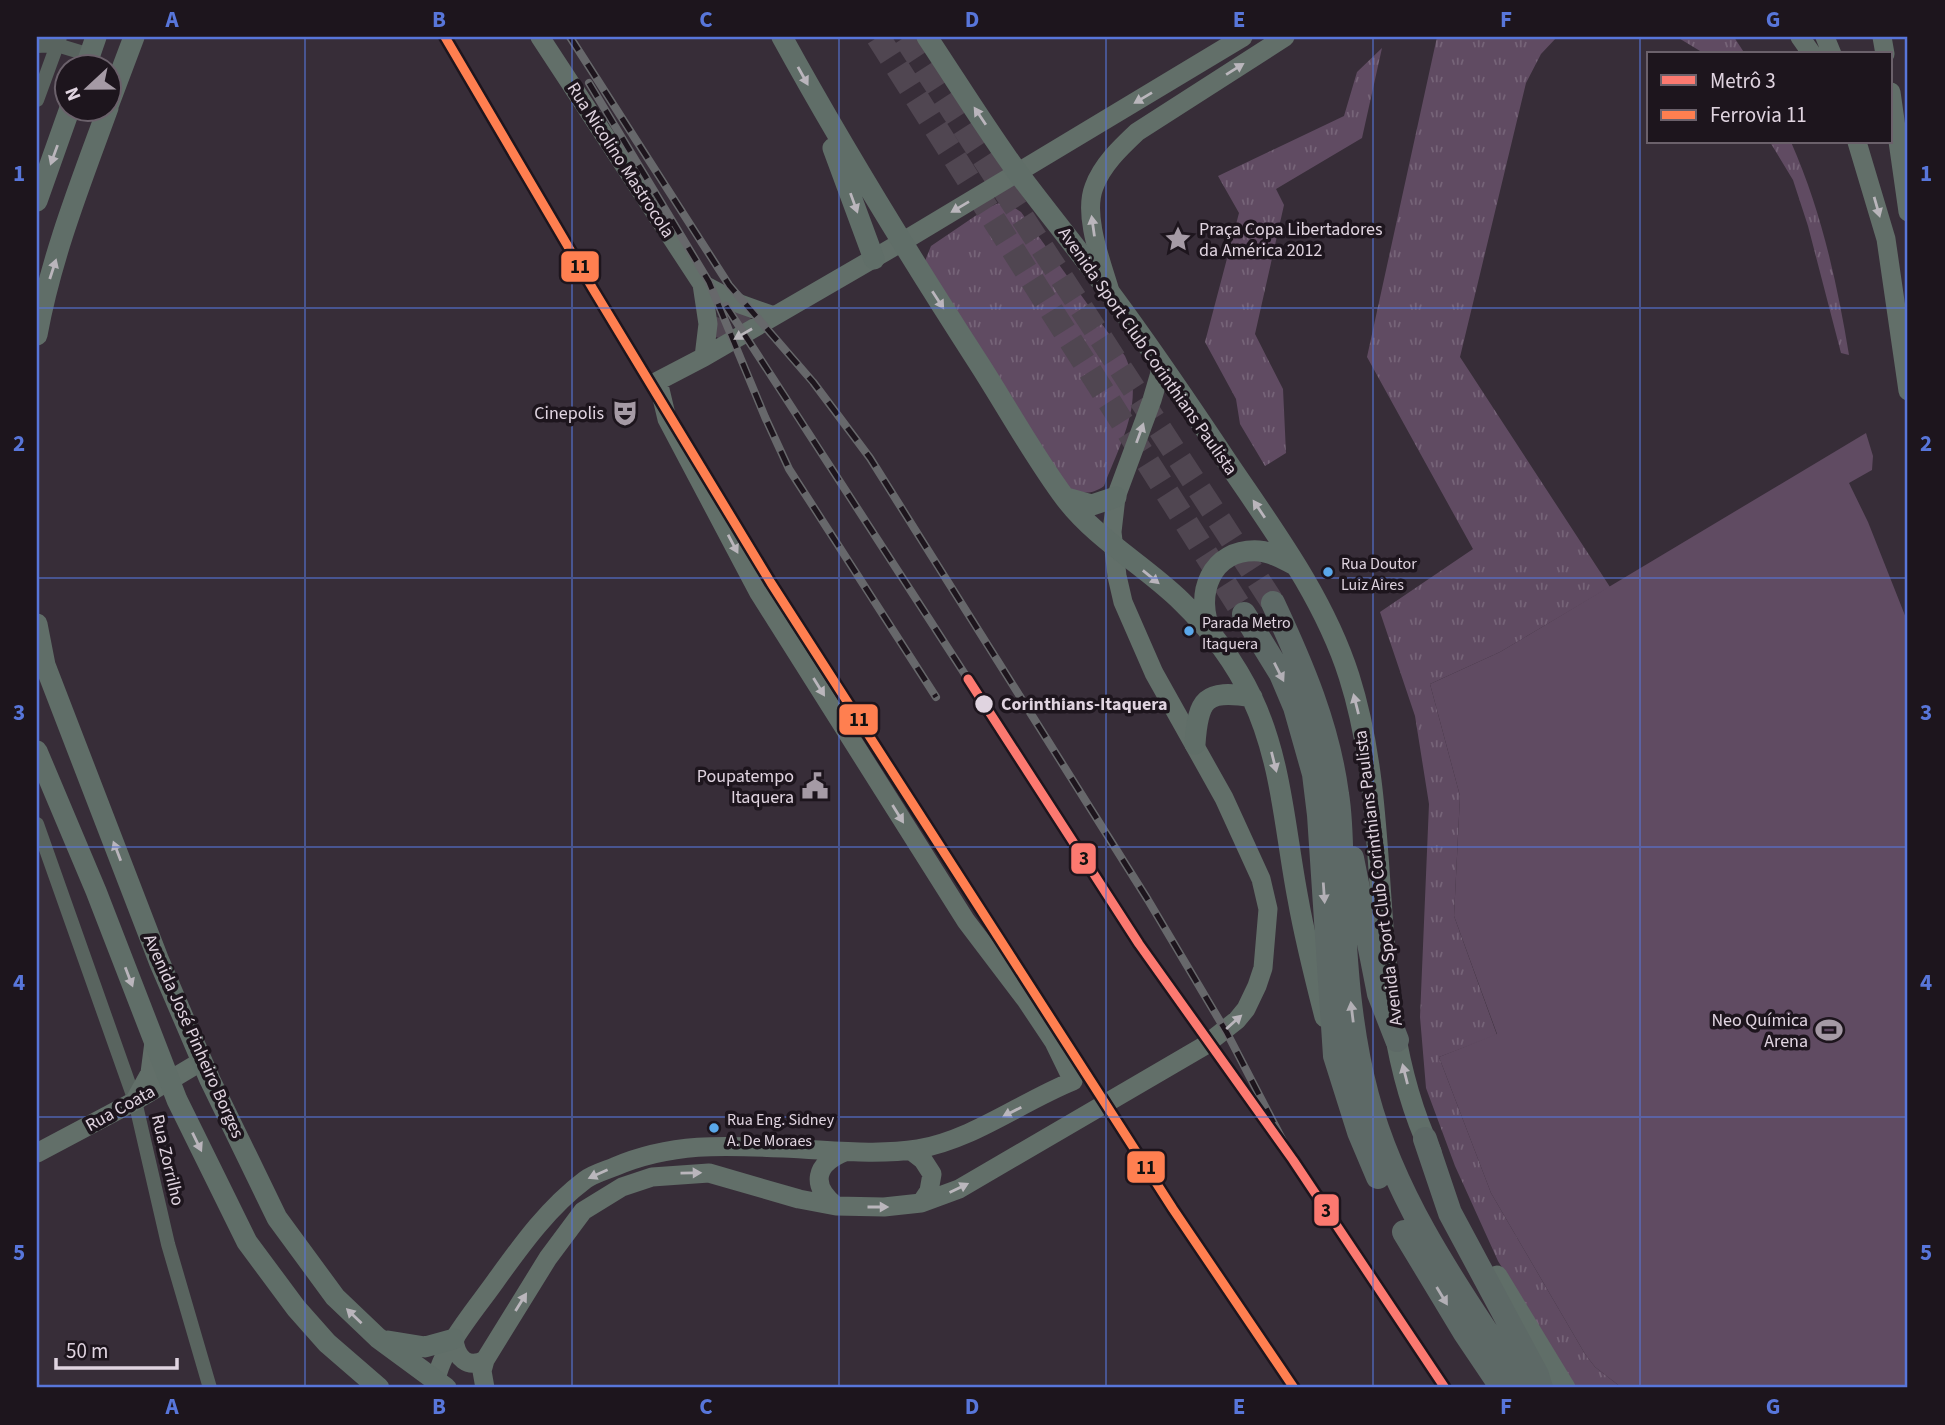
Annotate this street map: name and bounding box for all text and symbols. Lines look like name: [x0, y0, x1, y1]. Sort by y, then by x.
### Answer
text: A: [164, 3, 179, 36]
text: B: [432, 3, 446, 36]
text: C: [699, 3, 713, 36]
text: D: [965, 3, 979, 36]
text: E: [1233, 3, 1245, 36]
text: F: [1500, 3, 1512, 36]
text: G: [1766, 3, 1780, 36]
north arrow: [52, 52, 122, 122]
legend: [1647, 52, 1892, 144]
one-way arrow: [1226, 62, 1245, 75]
one-way arrow: [798, 66, 809, 86]
text: Metrô 3: [1710, 66, 1776, 96]
street label: Rua Nicolino Mastrocola: [561, 78, 680, 243]
text: N: [59, 83, 89, 105]
one-way arrow: [1133, 92, 1152, 104]
text: Ferrovia 11: [1710, 100, 1807, 130]
one-way arrow: [973, 106, 986, 126]
one-way arrow: [48, 144, 59, 165]
text: 1: [13, 157, 25, 190]
text: 1: [1920, 157, 1932, 190]
one-way arrow: [849, 193, 860, 214]
one-way arrow: [1872, 197, 1882, 218]
one-way arrow: [951, 201, 970, 214]
one-way arrow: [1088, 215, 1099, 237]
place label: Praça Copa Libertadores da América 2012: [1199, 217, 1383, 263]
street label: Avenida Sport Club Corinthians Paulista: [1052, 222, 1243, 480]
place icon: Praça Copa Libertadores da América 2012: [1163, 224, 1193, 254]
line badge: 11: [560, 250, 600, 283]
text: 11: [570, 254, 590, 281]
one-way arrow: [48, 258, 59, 279]
one-way arrow: [932, 291, 945, 310]
one-way arrow: [734, 328, 753, 340]
theatre icon: Cinepolis: [610, 398, 640, 428]
place label: Cinepolis: [534, 401, 604, 426]
one-way arrow: [1135, 422, 1146, 443]
text: 2: [13, 427, 25, 460]
text: 2: [1920, 427, 1932, 460]
one-way arrow: [1253, 500, 1266, 519]
one-way arrow: [727, 534, 739, 554]
place label: Rua Doutor Luiz Aires: [1341, 553, 1417, 596]
marker: Rua Doutor Luiz Aires: [1321, 565, 1335, 579]
one-way arrow: [1141, 569, 1159, 584]
place label: Parada Metro Itaquera: [1202, 612, 1291, 655]
marker: Parada Metro Itaquera: [1182, 624, 1196, 638]
one-way arrow: [1274, 662, 1285, 682]
one-way arrow: [812, 678, 825, 697]
place label: Corinthians-Itaquera: [1001, 692, 1167, 717]
marker: Corinthians-Itaquera: [973, 693, 995, 715]
one-way arrow: [1350, 693, 1361, 715]
text: 3: [13, 696, 25, 729]
text: 3: [1920, 696, 1932, 729]
line badge: 11: [838, 703, 879, 736]
text: 11: [849, 707, 869, 734]
street label: Avenida Sport Club Corinthians Paulista: [1348, 729, 1409, 1027]
one-way arrow: [1268, 751, 1279, 773]
place label: Poupatempo Itaquera: [697, 764, 794, 810]
public building icon: Poupatempo Itaquera: [800, 771, 830, 801]
one-way arrow: [892, 804, 905, 824]
one-way arrow: [112, 841, 123, 862]
line badge: 3: [1070, 842, 1097, 875]
text: 3: [1079, 846, 1089, 873]
one-way arrow: [1319, 882, 1330, 904]
street label: Avenida José Pinheiro Borges: [137, 930, 250, 1142]
text: 4: [13, 966, 25, 999]
text: 4: [1920, 966, 1932, 999]
one-way arrow: [124, 967, 135, 988]
one-way arrow: [1347, 1001, 1358, 1023]
place label: Neo Química Arena: [1711, 1008, 1808, 1054]
one-way arrow: [1225, 1014, 1243, 1030]
sports icon: Neo Química Arena: [1814, 1015, 1844, 1045]
one-way arrow: [1399, 1063, 1410, 1085]
street label: Rua Coata: [81, 1079, 160, 1138]
one-way arrow: [1002, 1106, 1022, 1117]
place label: Rua Eng. Sidney A. De Moraes: [727, 1109, 835, 1152]
street label: Rua Zorrilho: [145, 1112, 190, 1208]
marker: Rua Eng. Sidney A. De Moraes: [707, 1121, 721, 1135]
one-way arrow: [191, 1132, 203, 1152]
line badge: 11: [1126, 1150, 1166, 1184]
text: 11: [1136, 1155, 1156, 1182]
one-way arrow: [681, 1168, 703, 1179]
one-way arrow: [588, 1169, 609, 1180]
one-way arrow: [949, 1183, 969, 1195]
line badge: 3: [1313, 1193, 1340, 1227]
text: 3: [1321, 1198, 1331, 1225]
one-way arrow: [868, 1201, 890, 1213]
text: 5: [13, 1236, 25, 1269]
text: 5: [1920, 1236, 1932, 1269]
one-way arrow: [1436, 1287, 1449, 1306]
one-way arrow: [514, 1292, 527, 1312]
one-way arrow: [346, 1308, 363, 1324]
scale bar: [56, 1327, 177, 1371]
text: 50 m: [66, 1336, 108, 1366]
text: A: [164, 1390, 179, 1423]
text: B: [432, 1390, 446, 1423]
text: C: [699, 1390, 713, 1423]
text: D: [965, 1390, 979, 1423]
text: E: [1233, 1390, 1245, 1423]
text: F: [1500, 1390, 1512, 1423]
text: G: [1766, 1390, 1780, 1423]

